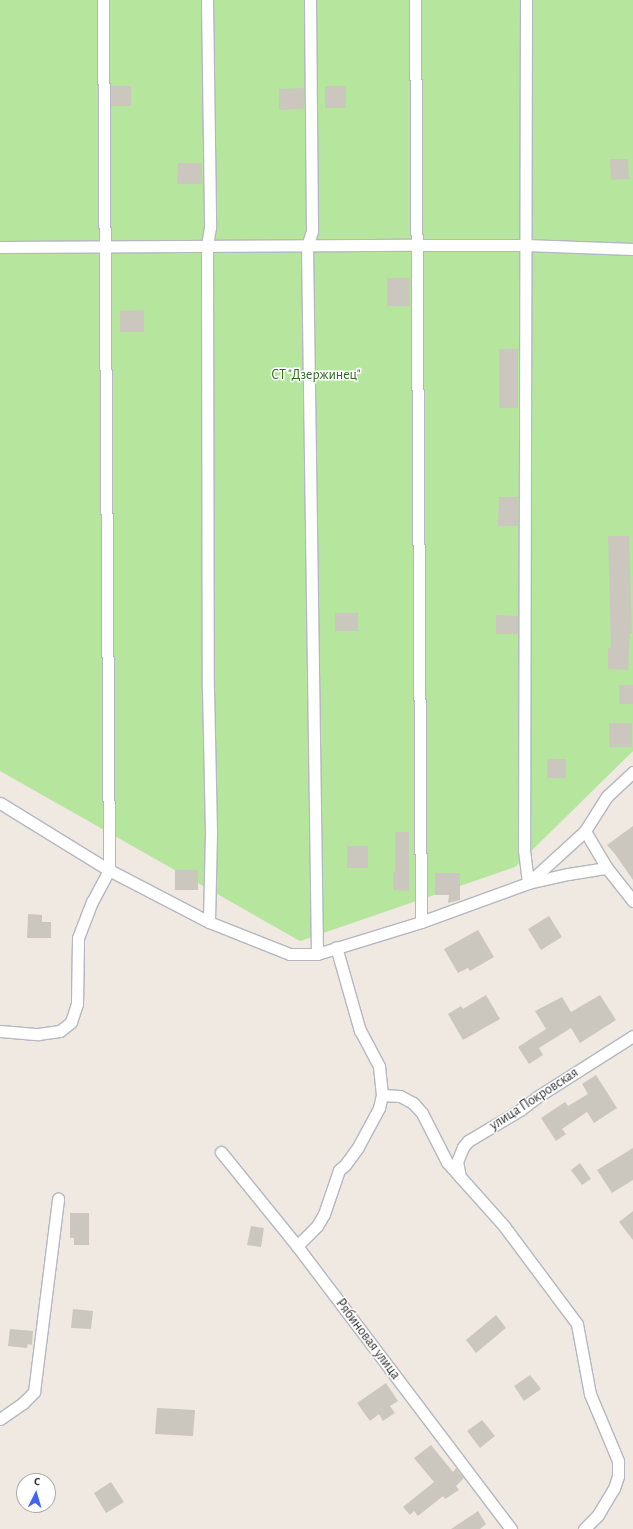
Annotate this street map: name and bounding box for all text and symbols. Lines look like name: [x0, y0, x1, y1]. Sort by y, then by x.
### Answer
park label: СТ "Дзержинец": [271, 367, 361, 383]
street label: улица Покровская: [486, 1064, 582, 1134]
street label: Рябиновая улица: [332, 1295, 404, 1383]
north arrow: [16, 1473, 56, 1513]
text: С: [33, 1476, 41, 1487]

